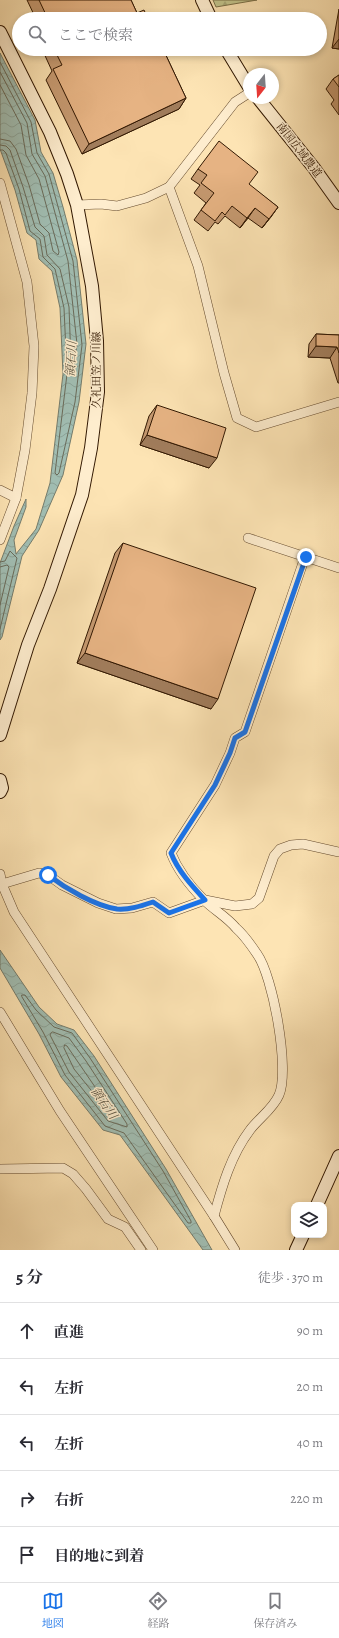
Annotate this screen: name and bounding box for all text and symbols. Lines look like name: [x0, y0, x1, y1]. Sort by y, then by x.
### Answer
search box: [12, 12, 327, 56]
icon: search: [26, 23, 48, 45]
text: ここで検索: [58, 25, 133, 45]
north arrow: [243, 68, 279, 104]
street label: 南国広域農道: [273, 119, 325, 181]
street label: 久礼田笠ノ川線: [89, 332, 104, 409]
water label: 領石川: [62, 339, 80, 377]
route end: [297, 548, 315, 566]
route start: [39, 866, 57, 884]
water label: 領石川: [87, 1084, 122, 1124]
map controls: [291, 1202, 327, 1238]
button: layers: [291, 1202, 327, 1238]
text: 5 分: [16, 1266, 43, 1289]
text: 徒歩 · 370 m: [258, 1269, 323, 1286]
icon: ahead: [16, 1320, 38, 1342]
text: 直進: [54, 1322, 84, 1342]
text: 90 m: [297, 1322, 323, 1339]
icon: left: [16, 1376, 38, 1398]
text: 左折: [54, 1378, 84, 1398]
text: 20 m: [297, 1378, 323, 1395]
icon: left: [16, 1432, 38, 1454]
text: 左折: [54, 1434, 84, 1454]
text: 40 m: [297, 1434, 323, 1451]
icon: right: [16, 1488, 38, 1510]
text: 右折: [54, 1490, 84, 1510]
text: 220 m: [290, 1490, 323, 1507]
icon: arrive: [16, 1544, 38, 1566]
text: 目的地に到着: [54, 1546, 144, 1566]
tab: 地図: [42, 1590, 64, 1631]
tab: 経路: [147, 1590, 169, 1631]
tab: 保存済み: [253, 1590, 297, 1631]

